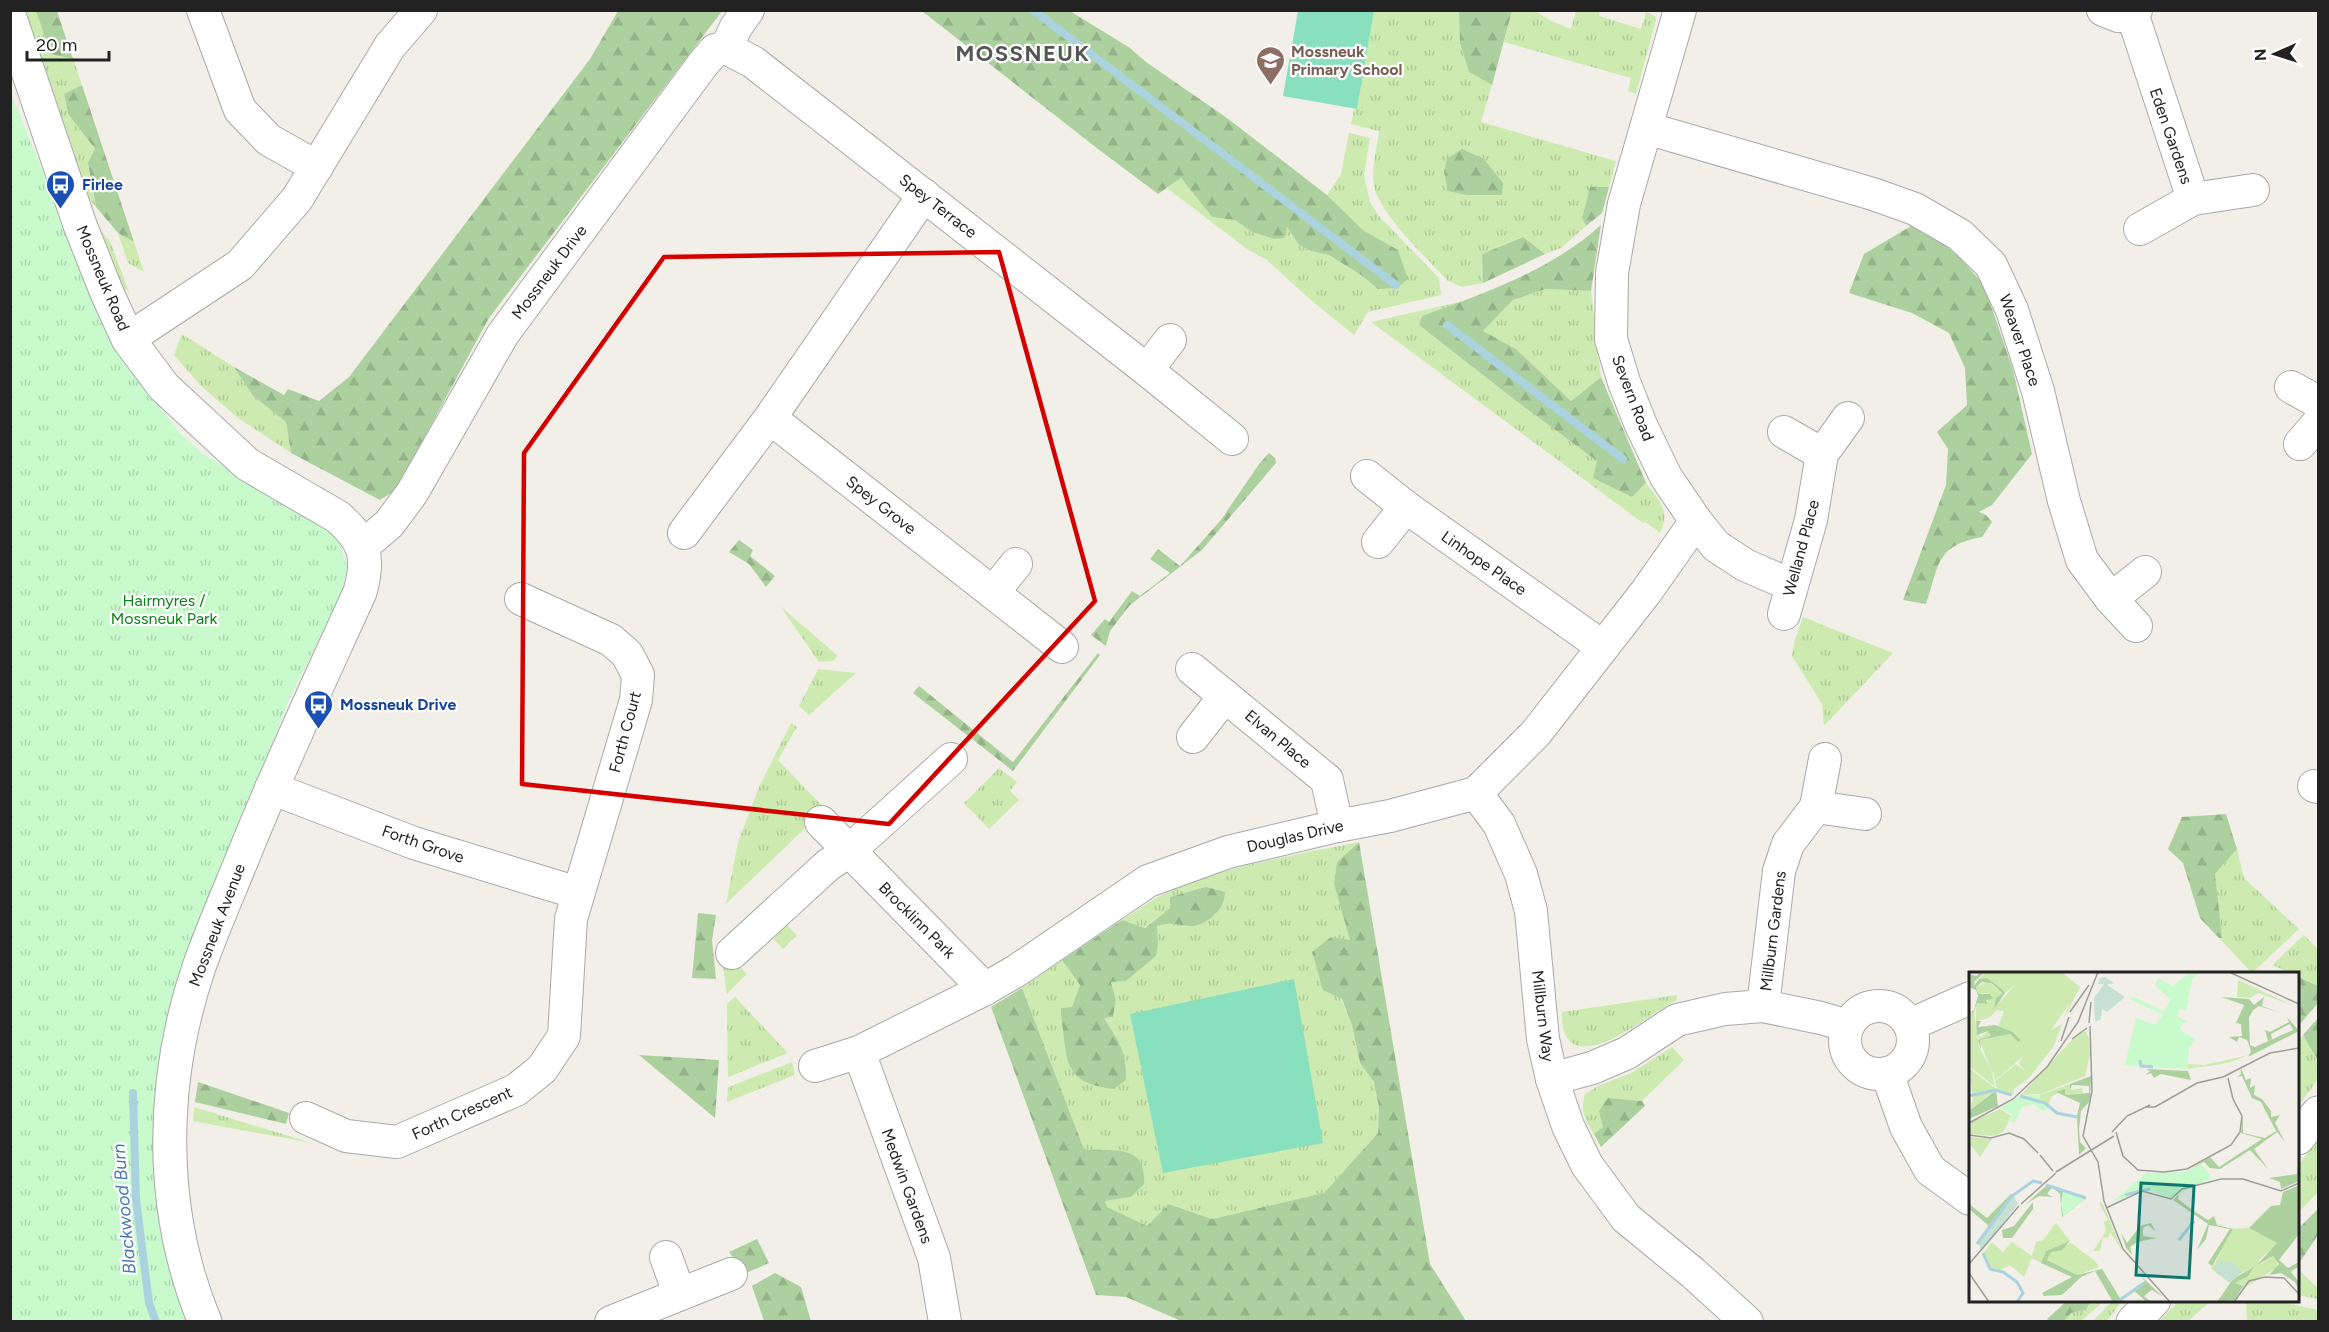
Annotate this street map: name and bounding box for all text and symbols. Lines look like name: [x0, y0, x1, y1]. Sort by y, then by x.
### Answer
scale bar: [27, 24, 110, 62]
north arrow: [2245, 24, 2305, 84]
text: 20 m: [36, 34, 77, 56]
district label: MOSSNEUK: [956, 40, 1090, 67]
place label: Mossneuk Primary School: [1291, 42, 1403, 79]
school or university icon: Mossneuk Primary School: [1254, 44, 1286, 86]
text: N: [2251, 48, 2270, 61]
street label: Eden Gardens: [2146, 85, 2196, 187]
bus stop icon: Firlee: [45, 168, 77, 210]
street label: Spey Terrace: [895, 170, 981, 242]
place label: Firlee: [82, 175, 123, 194]
street label: Mossneuk Drive: [507, 221, 591, 323]
street label: Mossneuk Road: [72, 222, 134, 334]
street label: Weaver Place: [1995, 291, 2045, 389]
street label: Severn Road: [1608, 352, 1658, 444]
street label: Spey Grove: [842, 472, 920, 538]
street label: Welland Place: [1779, 497, 1823, 598]
street label: Linhope Place: [1438, 527, 1530, 600]
park label: Hairmyres / Mossneuk Park: [111, 591, 217, 628]
bus stop icon: Mossneuk Drive: [303, 688, 335, 730]
street label: Forth Court: [605, 689, 645, 775]
place label: Mossneuk Drive: [340, 695, 456, 714]
street label: Elvan Place: [1241, 706, 1315, 772]
street label: Douglas Drive: [1245, 816, 1345, 856]
street label: Forth Grove: [379, 821, 467, 867]
street label: Mossneuk Avenue: [185, 861, 249, 989]
street label: Millburn Gardens: [1756, 870, 1790, 992]
street label: Brocklinn Park: [875, 878, 959, 962]
street label: Millburn Way: [1528, 969, 1558, 1063]
inset map: [1969, 972, 2299, 1302]
street label: Forth Crescent: [409, 1082, 515, 1144]
street label: Medwin Gardens: [877, 1126, 937, 1246]
water label: Blackwood Burn: [107, 1143, 141, 1275]

